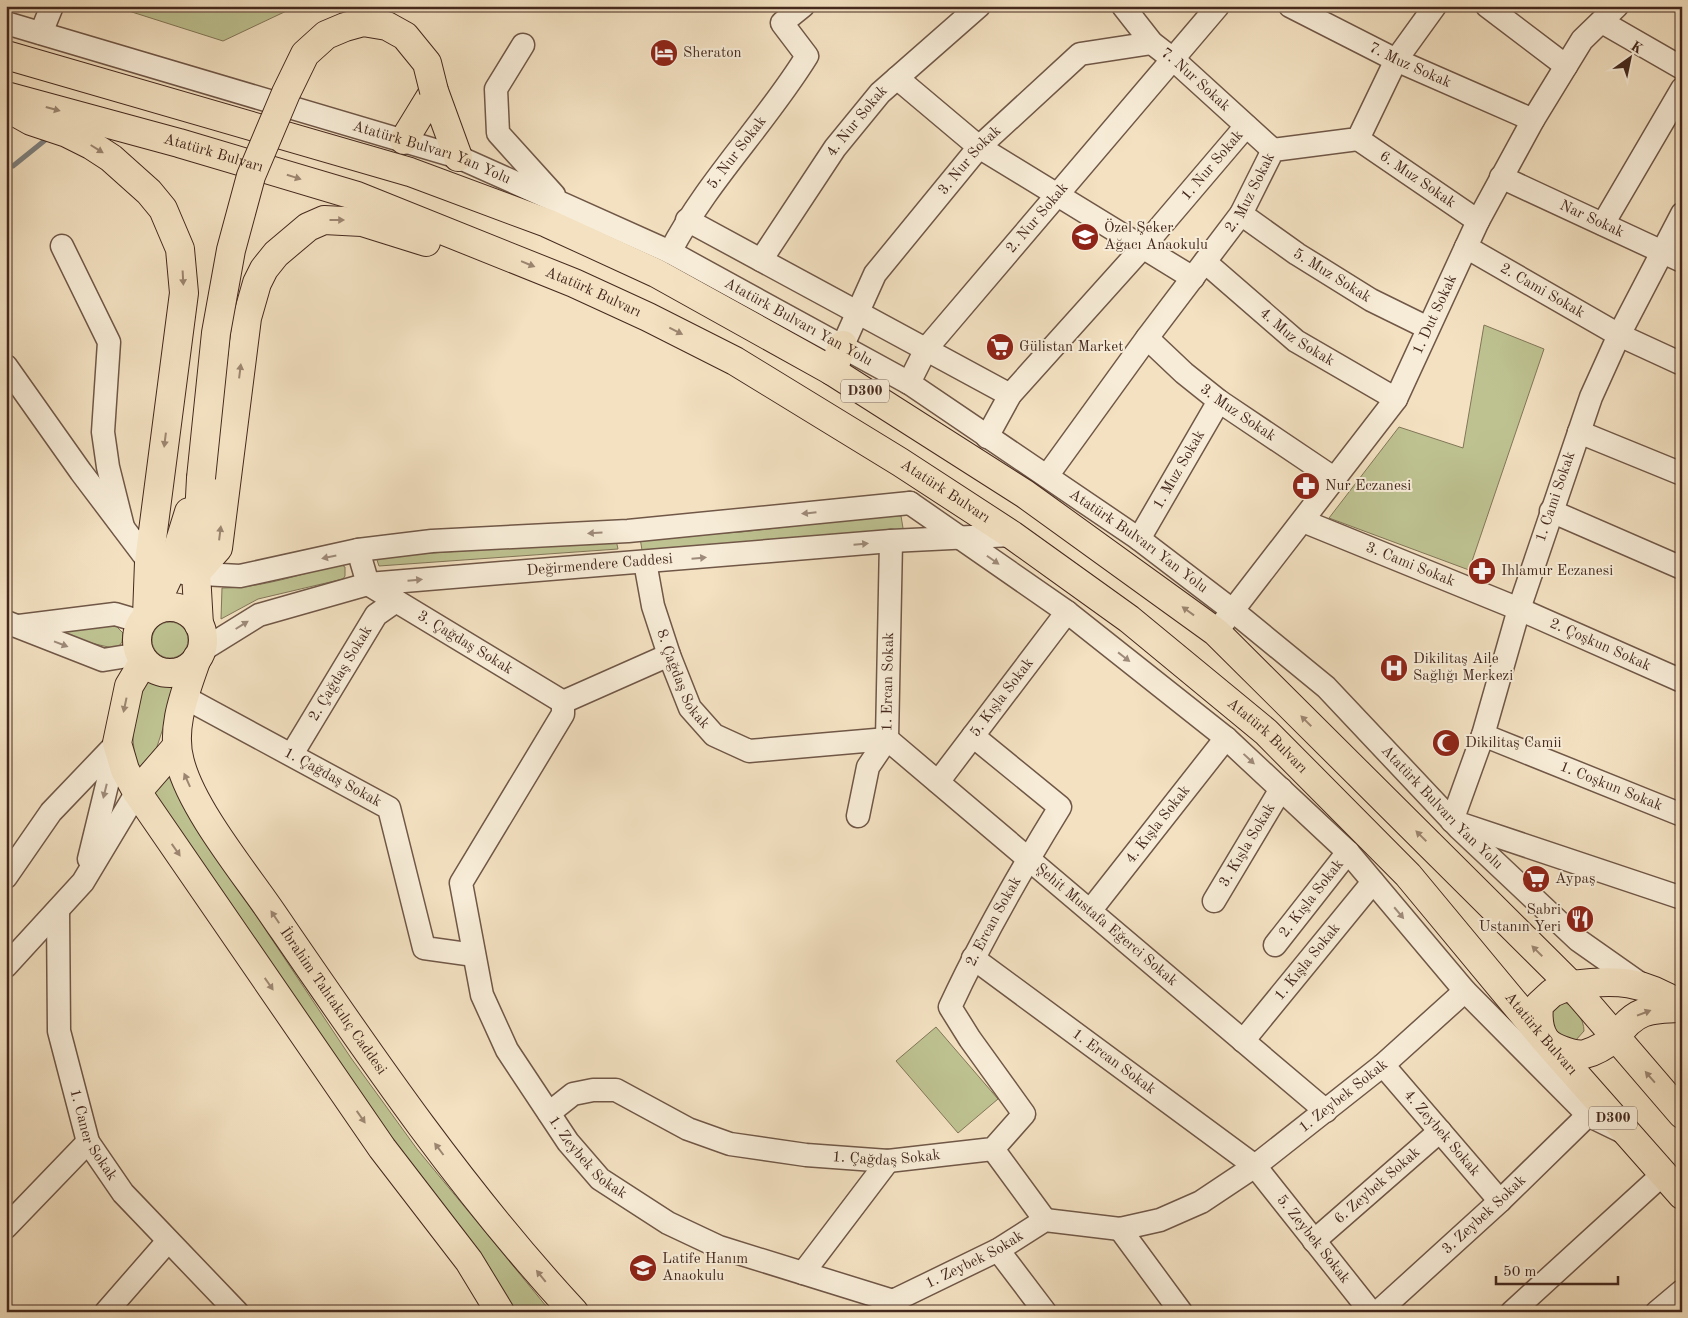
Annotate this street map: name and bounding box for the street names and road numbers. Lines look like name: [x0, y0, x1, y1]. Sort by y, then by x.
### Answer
street label: 7. Muz Sokak: [1367, 40, 1453, 91]
street label: 7. Nur Sokak: [1158, 45, 1233, 115]
street label: 4. Nur Sokak: [824, 83, 890, 159]
street label: 5. Nur Sokak: [705, 113, 769, 192]
street label: Atatürk Bulvarı Yan Yolu: [351, 119, 513, 187]
street label: 3. Nur Sokak: [936, 123, 1004, 198]
street label: 1. Nur Sokak: [1179, 127, 1246, 203]
street label: Atatürk Bulvarı: [162, 132, 265, 175]
street label: 6. Muz Sokak: [1377, 149, 1458, 211]
street label: 2. Muz Sokak: [1222, 150, 1278, 235]
street label: 2. Nur Sokak: [1004, 180, 1071, 256]
street label: Nar Sokak: [1557, 198, 1626, 241]
street label: 5. Muz Sokak: [1291, 246, 1374, 306]
street label: 2. Cami Sokak: [1498, 261, 1587, 321]
street label: Atatürk Bulvarı: [543, 265, 643, 320]
street label: 1. Dut Sokak: [1410, 272, 1460, 357]
street label: Atatürk Bulvarı Yan Yolu: [722, 276, 875, 369]
street label: 4. Muz Sokak: [1257, 305, 1337, 369]
road number: D300: [841, 380, 889, 402]
street label: 3. Muz Sokak: [1197, 381, 1278, 444]
street label: 1. Muz Sokak: [1150, 428, 1208, 512]
street label: 1. Cami Sokak: [1534, 450, 1579, 544]
street label: Atatürk Bulvarı: [898, 457, 992, 526]
street label: Atatürk Bulvarı Yan Yolu: [1067, 487, 1210, 596]
street label: 3. Cami Sokak: [1364, 540, 1457, 590]
street label: Değirmendere Caddesi: [526, 551, 673, 578]
street label: 3. Çağdaş Sokak: [415, 608, 516, 677]
street label: 2. Çoşkun Sokak: [1547, 616, 1653, 674]
street label: 2. Çağdaş Sokak: [306, 623, 375, 724]
street label: 8. Çağdaş Sokak: [654, 627, 712, 732]
street label: 1. Ercan Sokak: [880, 632, 897, 732]
street label: 5. Kışla Sokak: [968, 655, 1037, 740]
street label: Atatürk Bulvarı: [1224, 696, 1310, 776]
street label: Atatürk Bulvarı Yan Yolu: [1378, 743, 1505, 872]
street label: 1. Çağdaş Sokak: [281, 745, 384, 810]
street label: 1. Coşkun Sokak: [1558, 759, 1665, 814]
street label: 4. Kışla Sokak: [1123, 783, 1193, 866]
street label: 3. Kışla Sokak: [1217, 801, 1278, 890]
street label: 2. Kışla Sokak: [1276, 857, 1347, 940]
street label: Şehit Mustafa Eğerci Sokak: [1033, 861, 1180, 989]
street label: 2. Ercan Sokak: [963, 874, 1024, 969]
street label: 1. Kışla Sokak: [1272, 921, 1343, 1003]
street label: İbrahim Tahtakılıç Caddesi: [277, 923, 389, 1077]
street label: Atatürk Bulvarı: [1502, 990, 1580, 1078]
street label: 1. Ercan Sokak: [1069, 1026, 1159, 1098]
street label: 1. Zeybek Sokak: [1296, 1057, 1391, 1136]
street label: 1. Caner Sokak: [67, 1087, 120, 1184]
street label: 4. Zeybek Sokak: [1401, 1087, 1483, 1179]
road number: D300: [1589, 1106, 1637, 1130]
street label: 1. Zeybek Sokak: [546, 1113, 629, 1202]
street label: 6. Zeybek Sokak: [1332, 1144, 1423, 1227]
street label: 1. Çağdaş Sokak: [832, 1148, 941, 1169]
street label: 3. Zeybek Sokak: [1439, 1172, 1529, 1257]
street label: 5. Zeybek Sokak: [1274, 1192, 1353, 1286]
street label: 1. Zeybek Sokak: [923, 1228, 1026, 1291]

